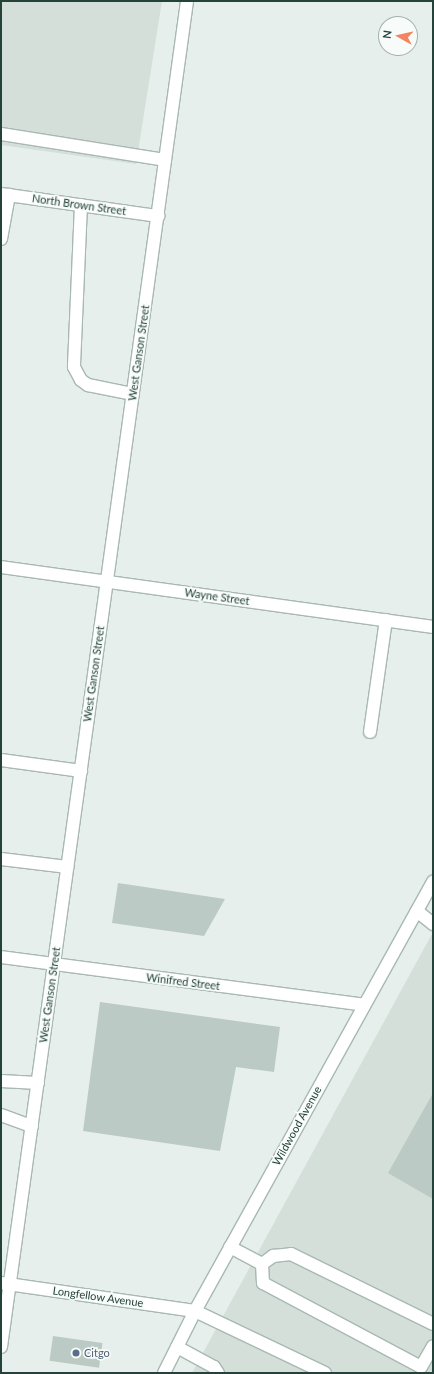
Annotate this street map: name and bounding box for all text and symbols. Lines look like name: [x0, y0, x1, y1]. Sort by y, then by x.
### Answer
north arrow: [378, 16, 418, 56]
text: N: [380, 29, 394, 40]
street label: North Brown Street: [31, 192, 127, 218]
street label: West Ganson Street: [126, 304, 152, 402]
street label: Wayne Street: [184, 586, 250, 608]
street label: West Ganson Street: [81, 625, 107, 723]
street label: West Ganson Street: [37, 946, 63, 1044]
street label: Winifred Street: [145, 971, 221, 993]
street label: Wildwood Avenue: [270, 1084, 324, 1168]
street label: Longfellow Avenue: [52, 1284, 144, 1310]
place label: Citgo: [84, 1346, 110, 1360]
marker: Citgo: [71, 1348, 81, 1358]

